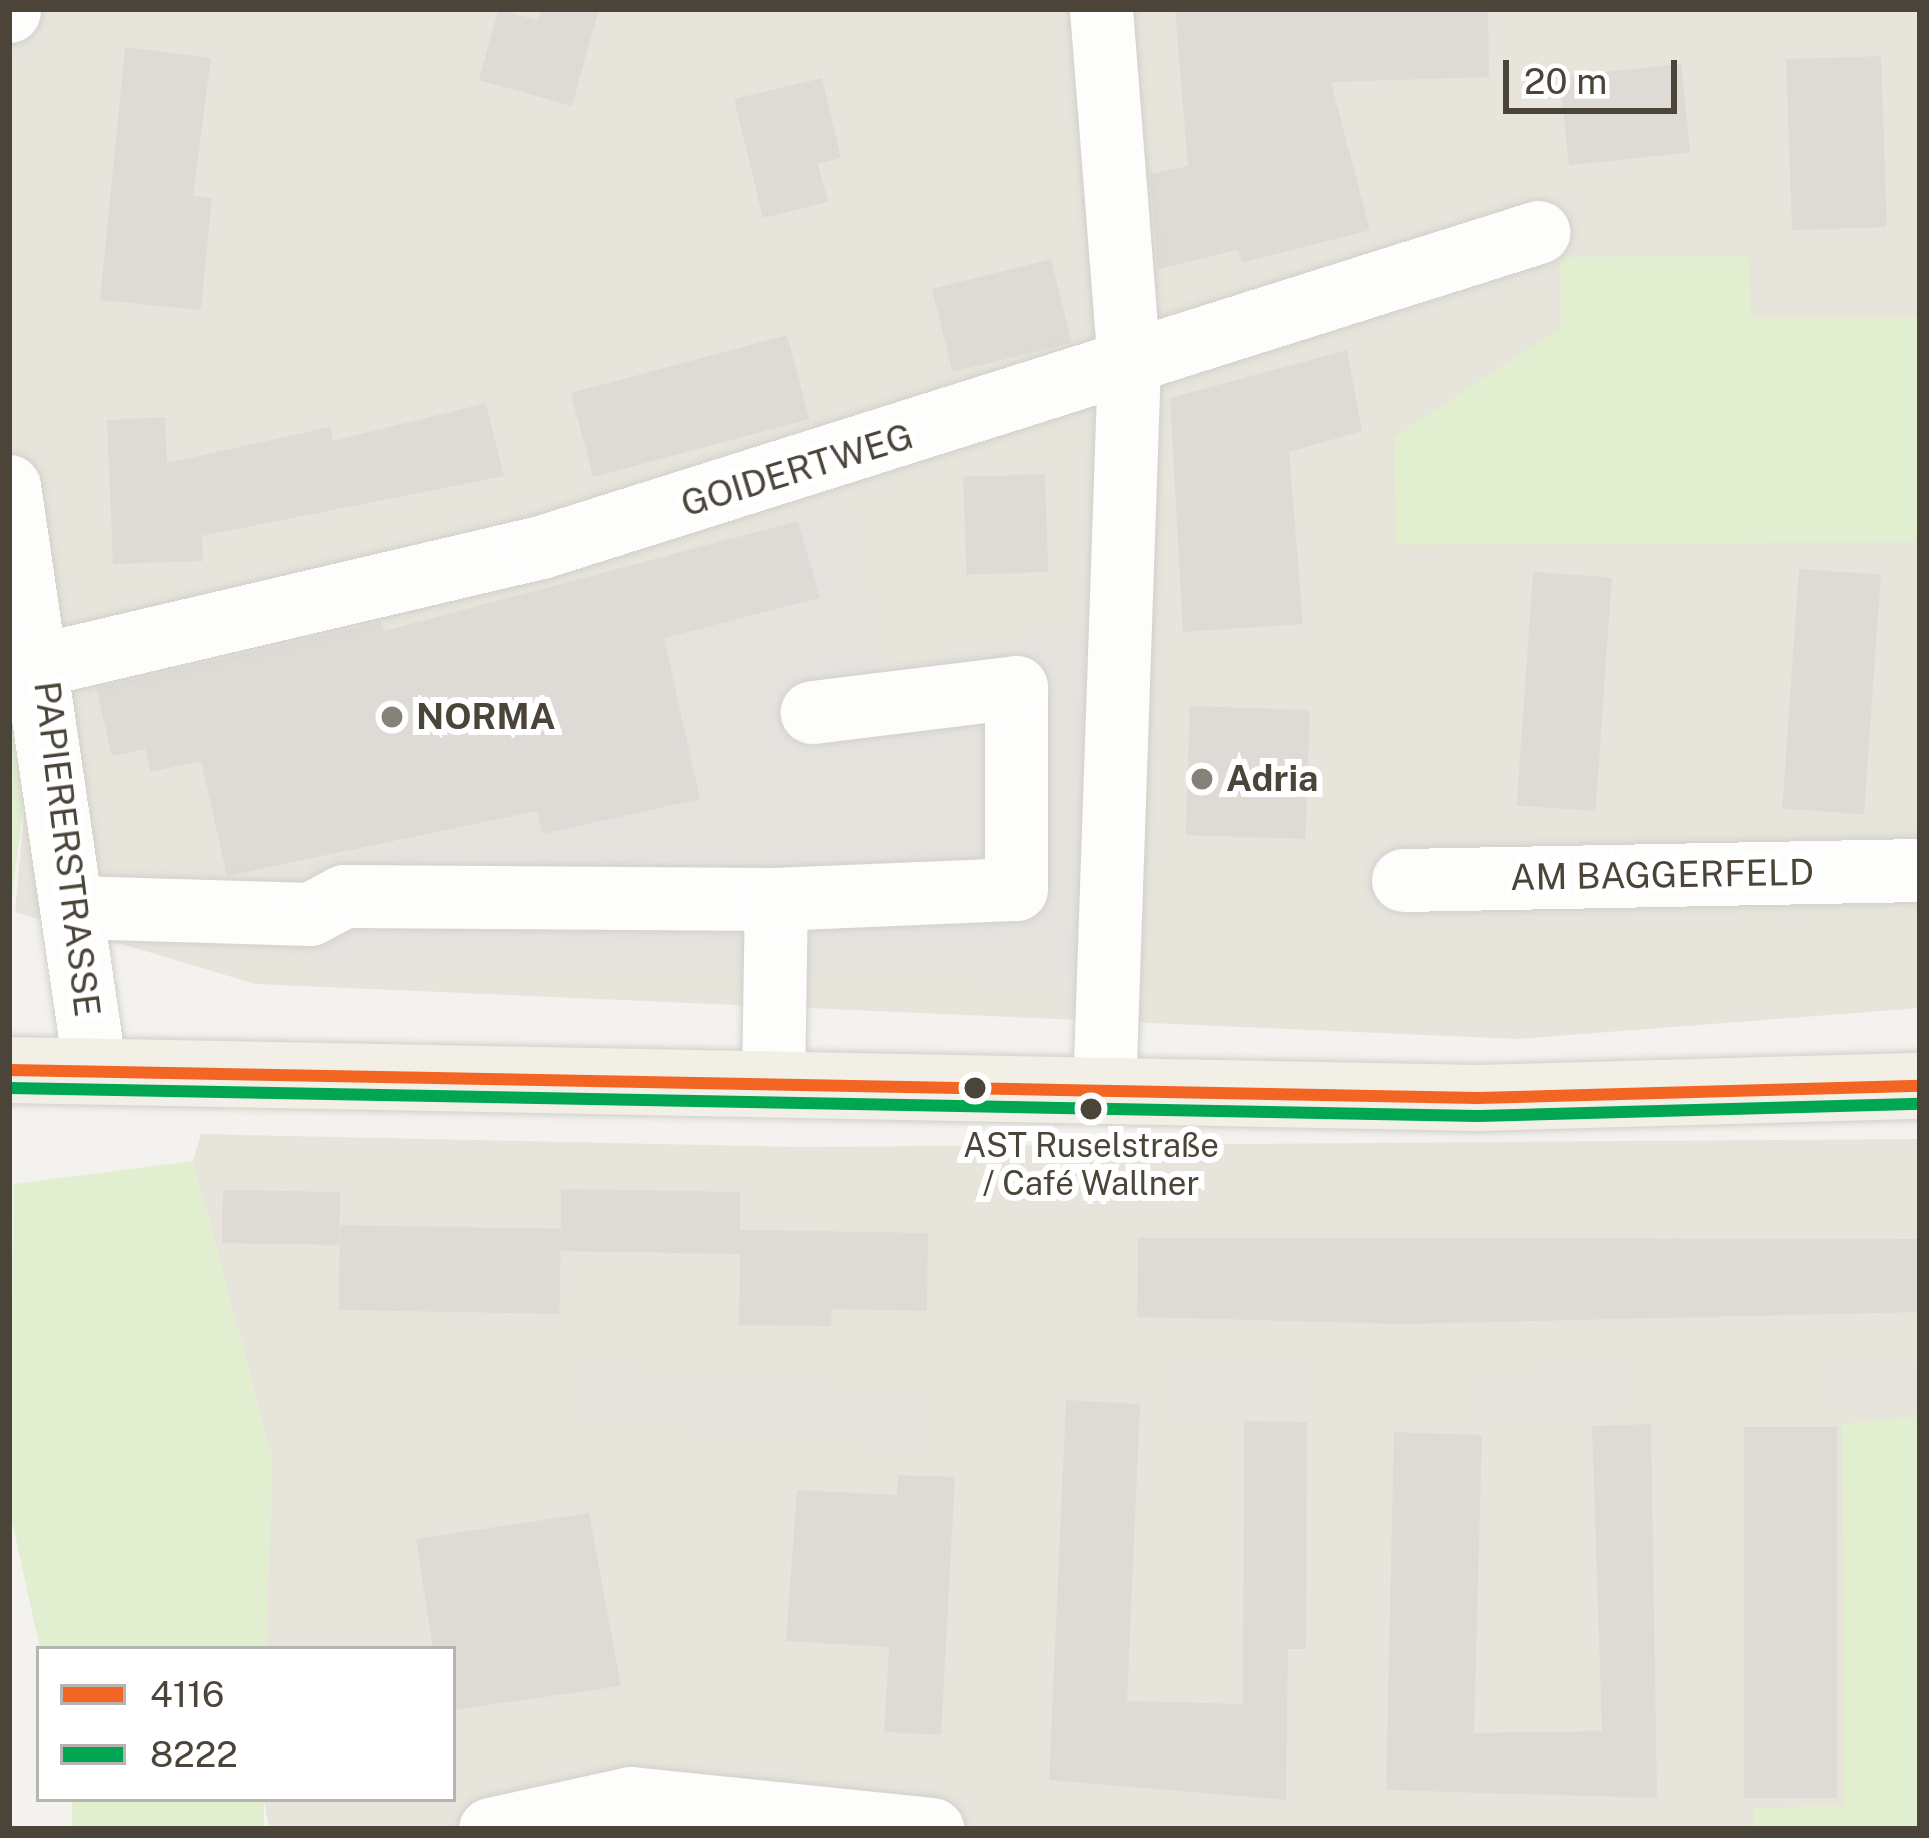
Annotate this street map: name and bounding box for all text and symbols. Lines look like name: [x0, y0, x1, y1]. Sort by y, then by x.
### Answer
scale bar: [1509, 36, 1683, 110]
text: 20 m: [1524, 60, 1607, 102]
street label: GOIDERTWEG: [676, 414, 918, 526]
street label: PAPIERERSTRASSE: [25, 679, 109, 1019]
place label: NORMA: [416, 695, 556, 739]
marker: NORMA: [379, 704, 405, 730]
place label: Adria: [1226, 757, 1318, 801]
marker: Adria: [1189, 766, 1215, 792]
street label: AM BAGGERFELD: [1510, 851, 1814, 899]
unlabelled marker: [964, 1077, 986, 1099]
marker: AST Ruselstraße / Café Wallner: [1080, 1098, 1102, 1120]
place label: AST Ruselstraße / Café Wallner: [963, 1126, 1219, 1204]
legend: [36, 1646, 456, 1802]
text: 4116: [150, 1673, 224, 1715]
text: 8222: [150, 1733, 238, 1775]

